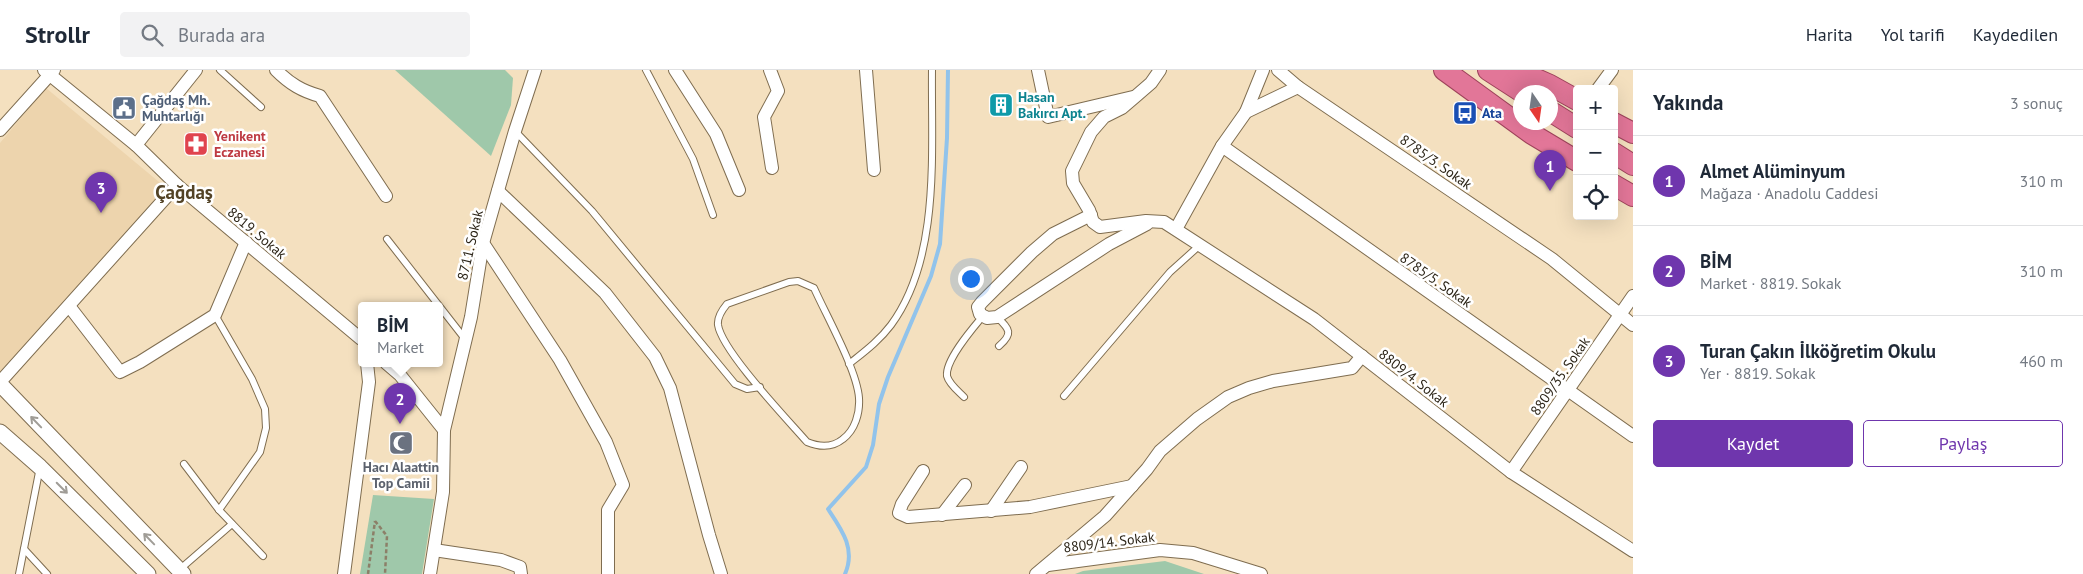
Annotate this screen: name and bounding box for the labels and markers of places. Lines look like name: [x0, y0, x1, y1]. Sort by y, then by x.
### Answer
place label: Hasan Bakırcı Apt.: [1018, 88, 1086, 122]
place label: Çağdaş Mh. Muhtarlığı: [142, 91, 210, 125]
building icon: Hasan Bakırcı Apt.: [988, 92, 1014, 118]
public building icon: Çağdaş Mh. Muhtarlığı: [111, 95, 137, 121]
bus stop icon: Ata: [1452, 100, 1478, 126]
place label: Ata: [1482, 104, 1502, 122]
place label: Yenikent Eczanesi: [213, 127, 266, 161]
pharmacy icon: Yenikent Eczanesi: [183, 131, 209, 157]
pin: 1: [1534, 150, 1566, 191]
pin: 3: [85, 172, 117, 213]
pin: 2: [384, 383, 416, 424]
mosque icon: Hacı Alaattin Top Camii: [388, 430, 414, 456]
place label: Hacı Alaattin Top Camii: [363, 458, 439, 492]

